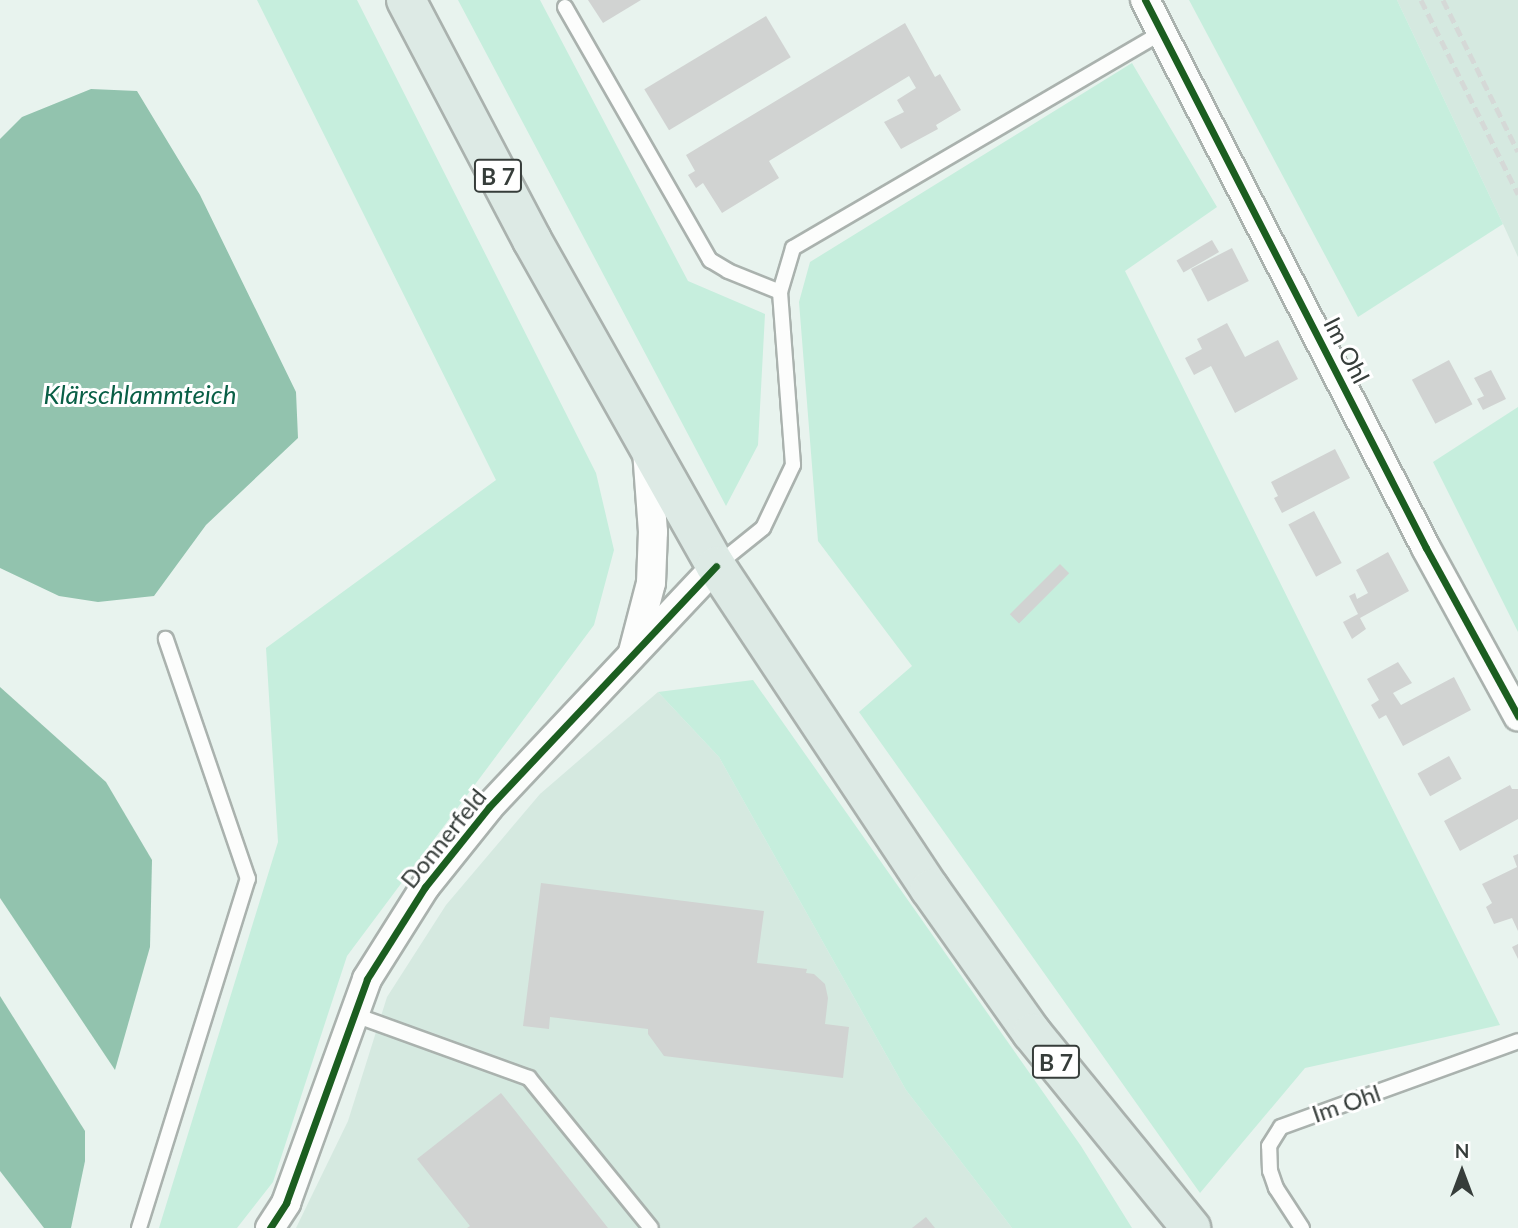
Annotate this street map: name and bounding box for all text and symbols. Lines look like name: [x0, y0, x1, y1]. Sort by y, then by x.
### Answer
road number: B 7: [474, 156, 522, 196]
street label: Im Ohl: [1318, 312, 1376, 388]
water label: Klärschlammteich: [44, 379, 236, 411]
street label: Donnerfeld: [394, 782, 492, 894]
road number: B 7: [1032, 1042, 1080, 1082]
street label: Im Ohl: [1308, 1078, 1384, 1128]
north arrow: [1427, 1137, 1497, 1207]
text: N: [1455, 1139, 1469, 1162]

